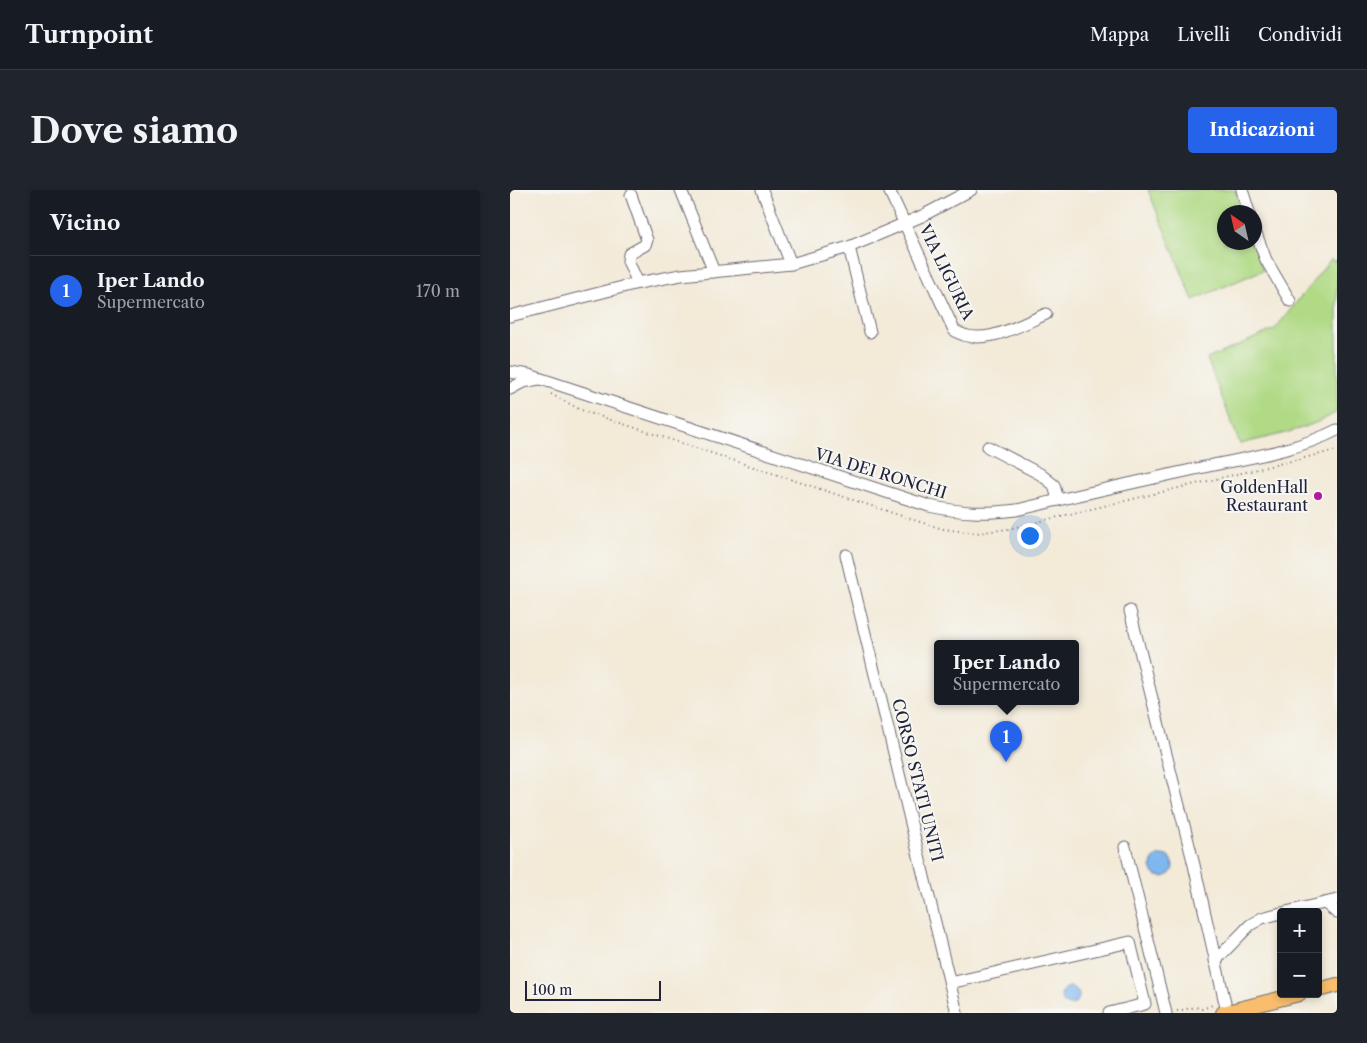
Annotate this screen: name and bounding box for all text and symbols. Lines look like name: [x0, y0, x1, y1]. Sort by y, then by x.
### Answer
text: Turnpoint: [25, 20, 153, 49]
text: Mappa: [1090, 24, 1149, 46]
text: Livelli: [1177, 24, 1230, 46]
text: Condividi: [1258, 24, 1342, 46]
button: Indicazioni: [1188, 107, 1337, 153]
text: Dove siamo: [30, 109, 238, 152]
north arrow: [1217, 205, 1262, 250]
text: Vicino: [50, 210, 120, 235]
street label: VIA LIGURIA: [915, 220, 979, 324]
text: Iper Lando: [97, 269, 205, 292]
text: 1: [62, 281, 70, 301]
text: 170 m: [416, 281, 460, 301]
text: Supermercato: [97, 292, 205, 312]
street label: VIA DEI RONCHI: [812, 443, 949, 503]
place label: GoldenHall Restaurant: [1220, 477, 1308, 515]
marker: GoldenHall Restaurant: [1312, 490, 1324, 502]
your location: [1017, 523, 1043, 549]
popup: [934, 640, 1079, 705]
text: Iper Lando: [953, 651, 1060, 674]
text: Supermercato: [953, 674, 1060, 694]
street label: CORSO STATI UNITI: [888, 696, 948, 864]
pin: 1: [990, 721, 1022, 762]
map controls: [1277, 908, 1322, 998]
button: +: [1277, 908, 1322, 953]
button: −: [1277, 953, 1322, 998]
scale bar: [525, 978, 661, 1001]
text: 100 m: [532, 981, 572, 999]

